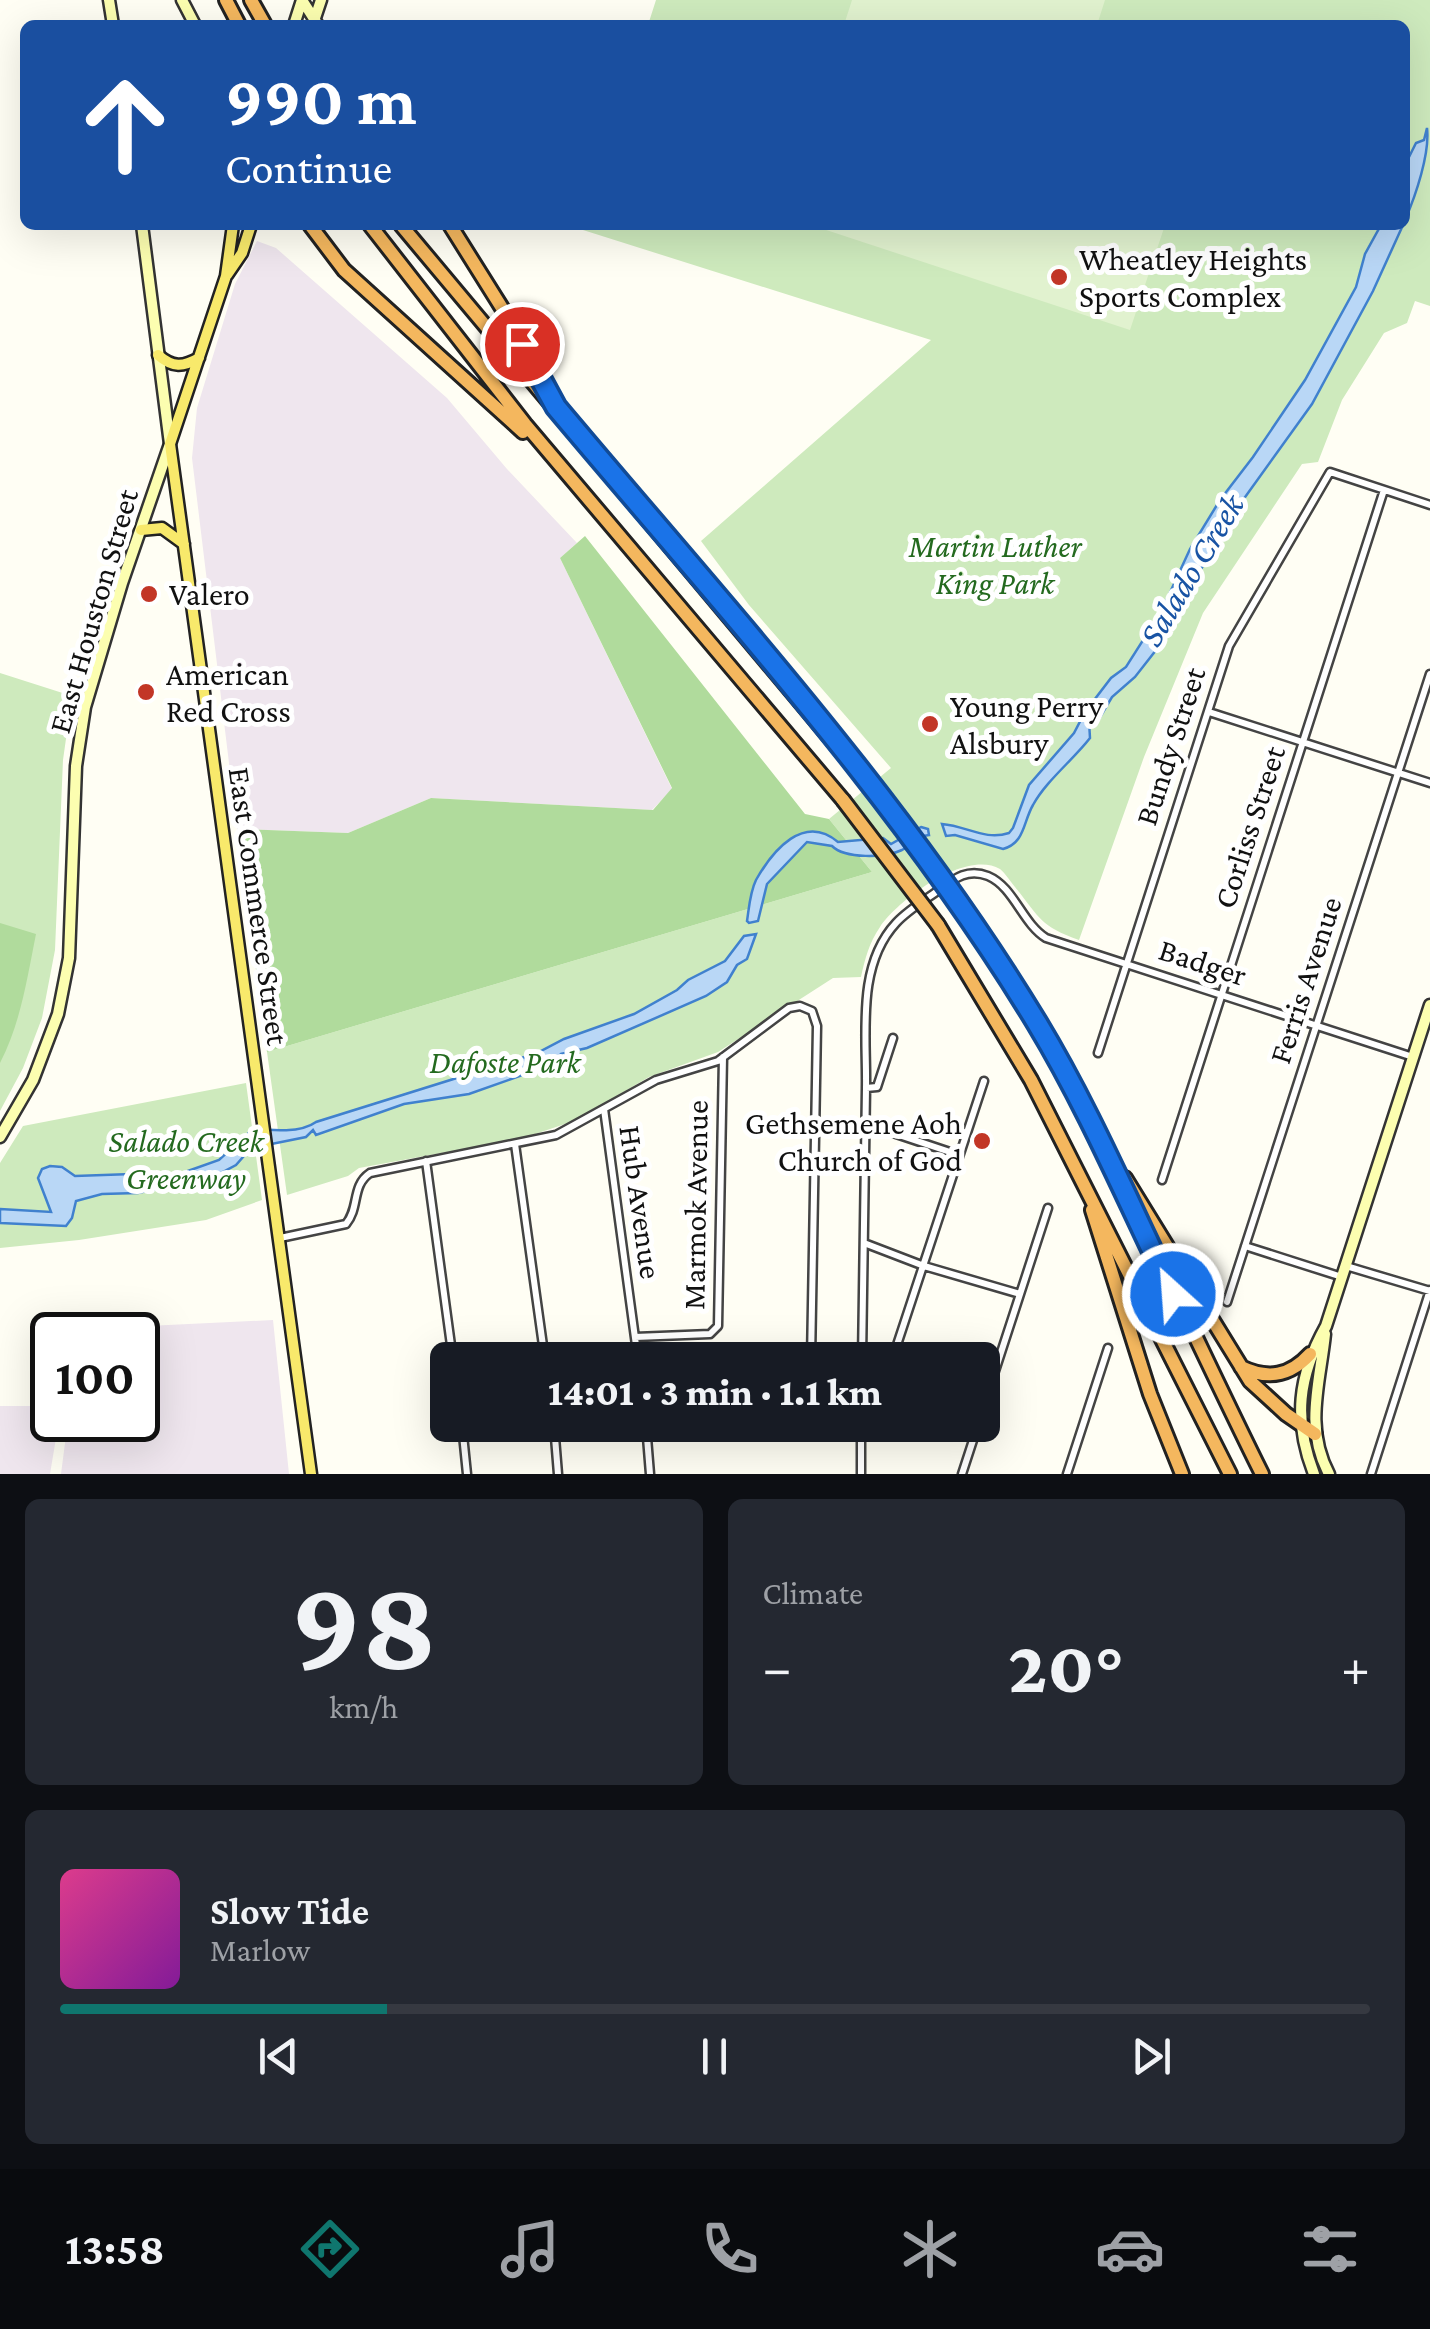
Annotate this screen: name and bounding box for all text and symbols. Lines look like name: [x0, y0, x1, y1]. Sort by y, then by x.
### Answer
icon: ahead: [60, 60, 190, 190]
text: 990 m: [225, 61, 417, 139]
text: Continue: [225, 143, 392, 193]
place label: Wheatley Heights Sports Complex: [1079, 241, 1307, 314]
marker: Wheatley Heights Sports Complex: [1048, 266, 1070, 288]
pin: [480, 302, 565, 387]
icon: arrive: [495, 317, 550, 372]
street label: East Houston Street: [41, 484, 145, 737]
water label: Salado Creek: [1131, 486, 1253, 653]
park label: Martin Luther King Park: [907, 528, 1082, 601]
place label: Valero: [169, 576, 250, 612]
marker: Valero: [138, 583, 160, 605]
place label: American Red Cross: [166, 656, 291, 729]
street label: Bundy Street: [1128, 662, 1213, 830]
marker: American Red Cross: [135, 681, 157, 703]
place label: Young Perry Alsbury: [950, 688, 1104, 761]
marker: Young Perry Alsbury: [919, 713, 941, 735]
street label: Corliss Street: [1206, 741, 1292, 913]
street label: East Commerce Street: [222, 765, 296, 1048]
street label: Ferris Avenue: [1261, 892, 1349, 1068]
street label: Badger: [1155, 931, 1251, 993]
park label: Dafoste Park: [430, 1044, 582, 1080]
street label: Marmok Avenue: [675, 1100, 715, 1310]
place label: Gethsemene Aoh Church of God: [745, 1105, 962, 1178]
park label: Salado Creek Greenway: [108, 1123, 266, 1196]
street label: Hub Avenue: [612, 1123, 670, 1281]
marker: Gethsemene Aoh Church of God: [971, 1130, 993, 1152]
position arrow: [1121, 1242, 1225, 1346]
speed limit sign: 100: [30, 1312, 160, 1442]
text: 14:01 · 3 min · 1.1 km: [548, 1371, 882, 1413]
text: 98: [290, 1551, 437, 1696]
text: Climate: [763, 1575, 863, 1611]
text: 20°: [1008, 1625, 1124, 1708]
text: −: [763, 1637, 792, 1698]
text: +: [1341, 1637, 1370, 1698]
text: km/h: [329, 1689, 398, 1725]
text: Slow Tide: [210, 1890, 369, 1932]
text: Marlow: [210, 1932, 310, 1968]
icon: previous: [251, 2029, 306, 2084]
icon: pause: [687, 2029, 742, 2084]
icon: next: [1124, 2029, 1179, 2084]
icon: directions: [295, 2214, 365, 2284]
icon: music: [495, 2214, 565, 2284]
icon: phone: [695, 2214, 765, 2284]
icon: climate: [895, 2214, 965, 2284]
icon: car: [1095, 2214, 1165, 2284]
icon: filters: [1295, 2214, 1365, 2284]
text: 13:58: [65, 2224, 165, 2274]

